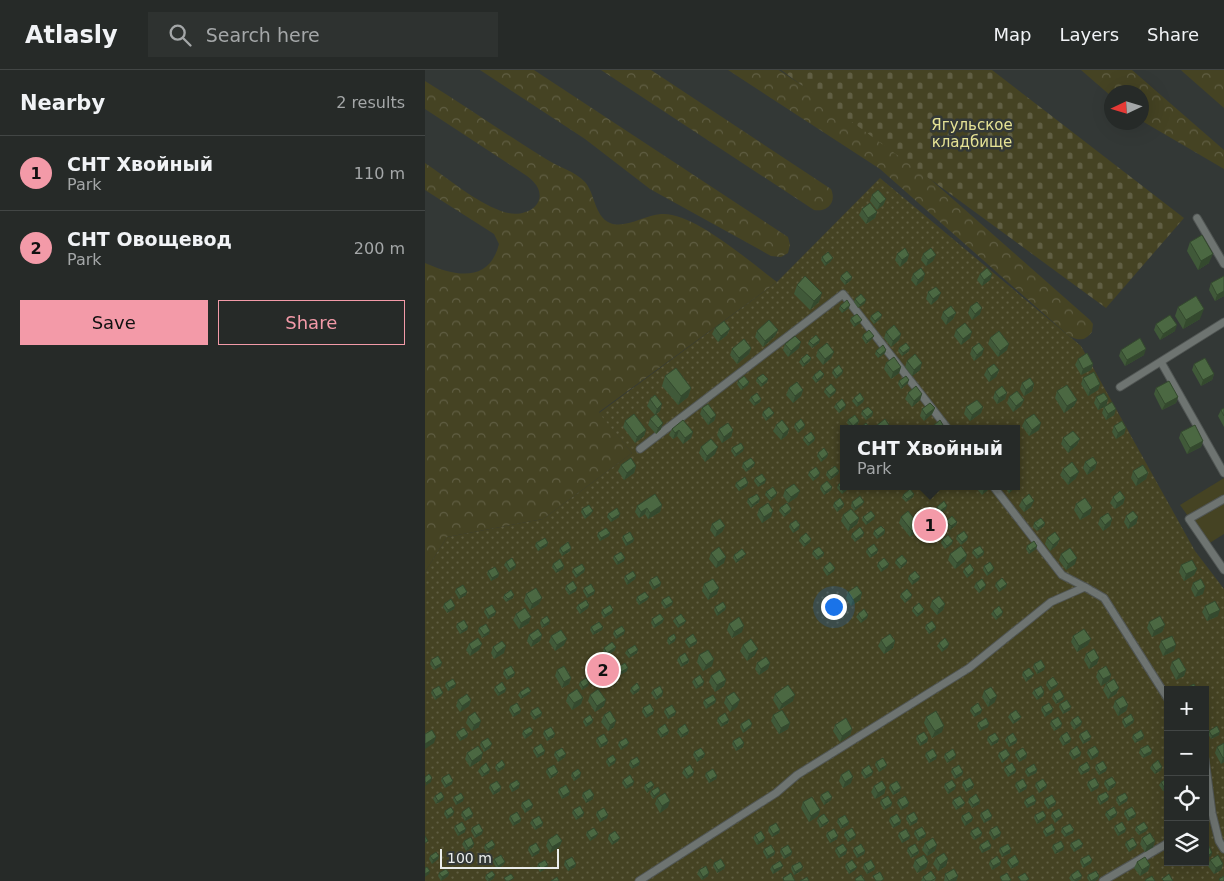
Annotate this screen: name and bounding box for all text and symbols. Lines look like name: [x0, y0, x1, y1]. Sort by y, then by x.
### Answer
search box: [148, 12, 498, 57]
text: Atlasly: [25, 21, 118, 49]
icon: search: [166, 21, 194, 49]
text: Search here: [206, 24, 320, 46]
text: Map: [993, 24, 1031, 45]
text: Layers: [1059, 24, 1119, 45]
text: Share: [1147, 24, 1199, 45]
north arrow: [1104, 85, 1149, 130]
text: Nearby: [20, 91, 105, 115]
text: 2 results: [336, 93, 405, 112]
park label: Ягульское кладбище: [931, 116, 1013, 151]
text: СНТ Хвойный: [67, 153, 213, 175]
text: 1: [30, 164, 42, 183]
text: 110 m: [354, 164, 405, 183]
text: Park: [67, 175, 102, 194]
text: СНТ Овощевод: [67, 228, 232, 250]
text: 2: [30, 239, 42, 258]
text: 200 m: [354, 239, 405, 258]
text: Park: [67, 250, 102, 269]
button: Save: [20, 300, 208, 345]
button: Share: [218, 300, 405, 345]
popup: [840, 425, 1020, 490]
text: СНТ Хвойный: [857, 437, 1003, 459]
text: Park: [857, 459, 892, 478]
pin: 1: [914, 506, 946, 544]
your location: [821, 594, 847, 620]
pin: 2: [587, 651, 619, 689]
map controls: [1164, 686, 1209, 866]
button: +: [1164, 686, 1209, 731]
button: −: [1164, 731, 1209, 776]
button: locate: [1164, 776, 1209, 821]
button: layers: [1164, 821, 1209, 866]
scale bar: [440, 846, 559, 869]
text: 100 m: [447, 850, 492, 866]

